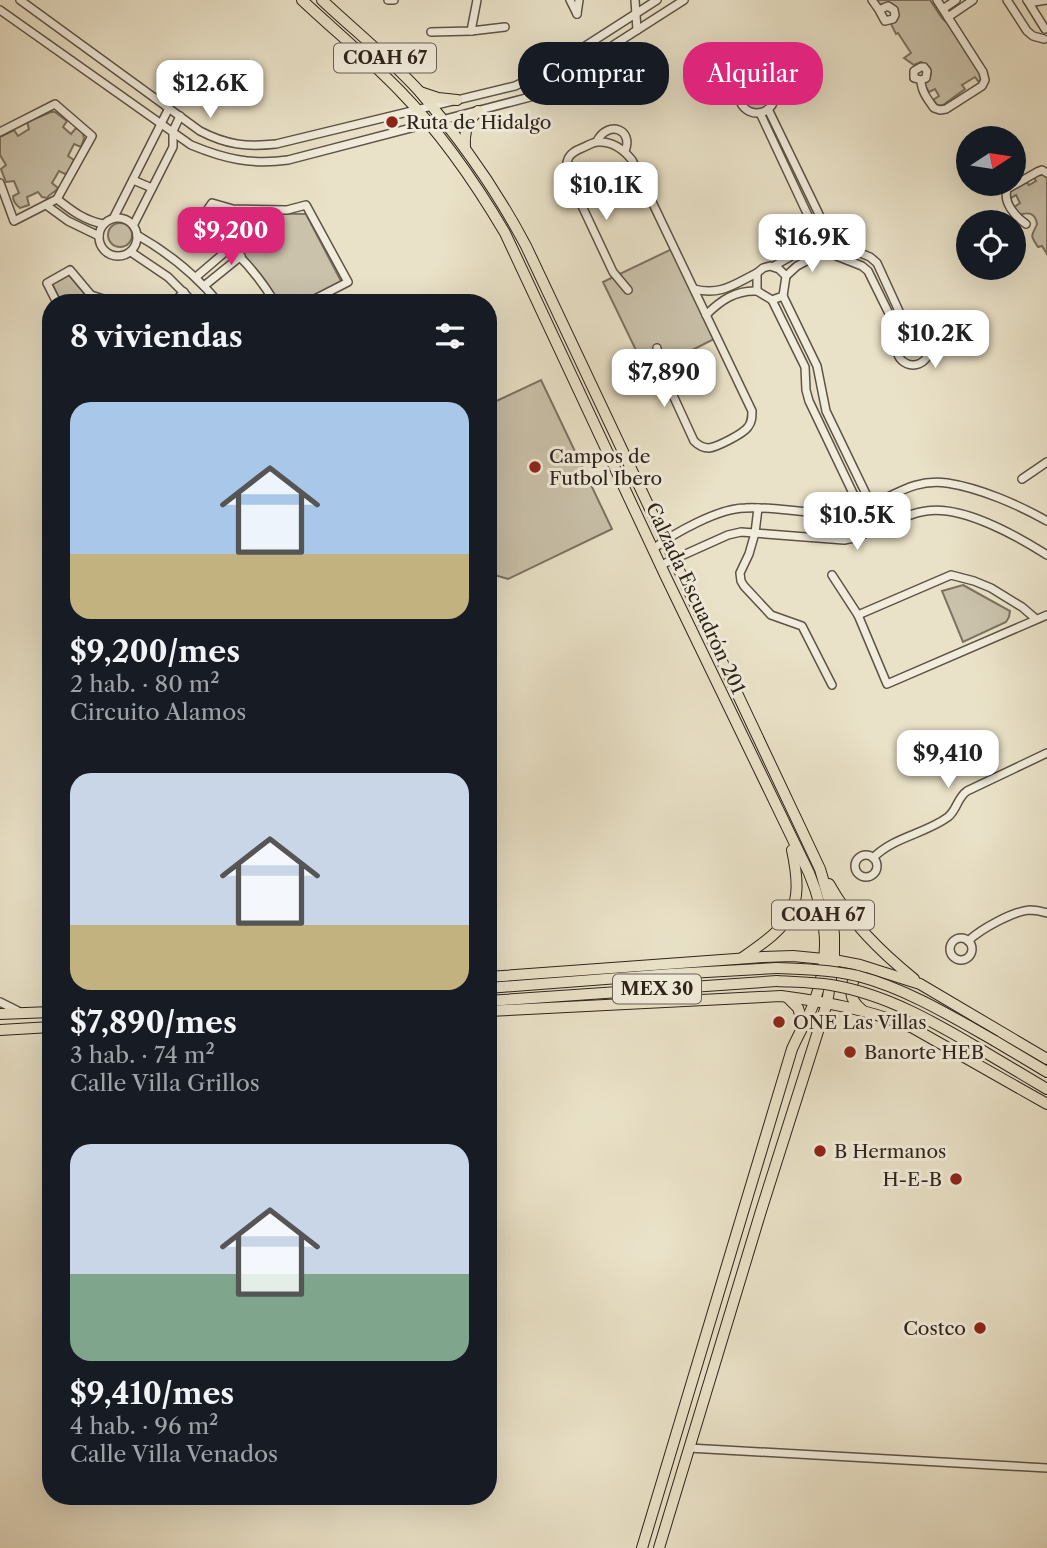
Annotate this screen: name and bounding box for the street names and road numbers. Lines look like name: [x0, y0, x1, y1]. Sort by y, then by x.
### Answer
road number: COAH 67: [334, 44, 436, 72]
street label: Calzada Escuadrón 201: [641, 499, 750, 698]
road number: COAH 67: [772, 900, 874, 930]
road number: MEX 30: [613, 974, 701, 1004]

